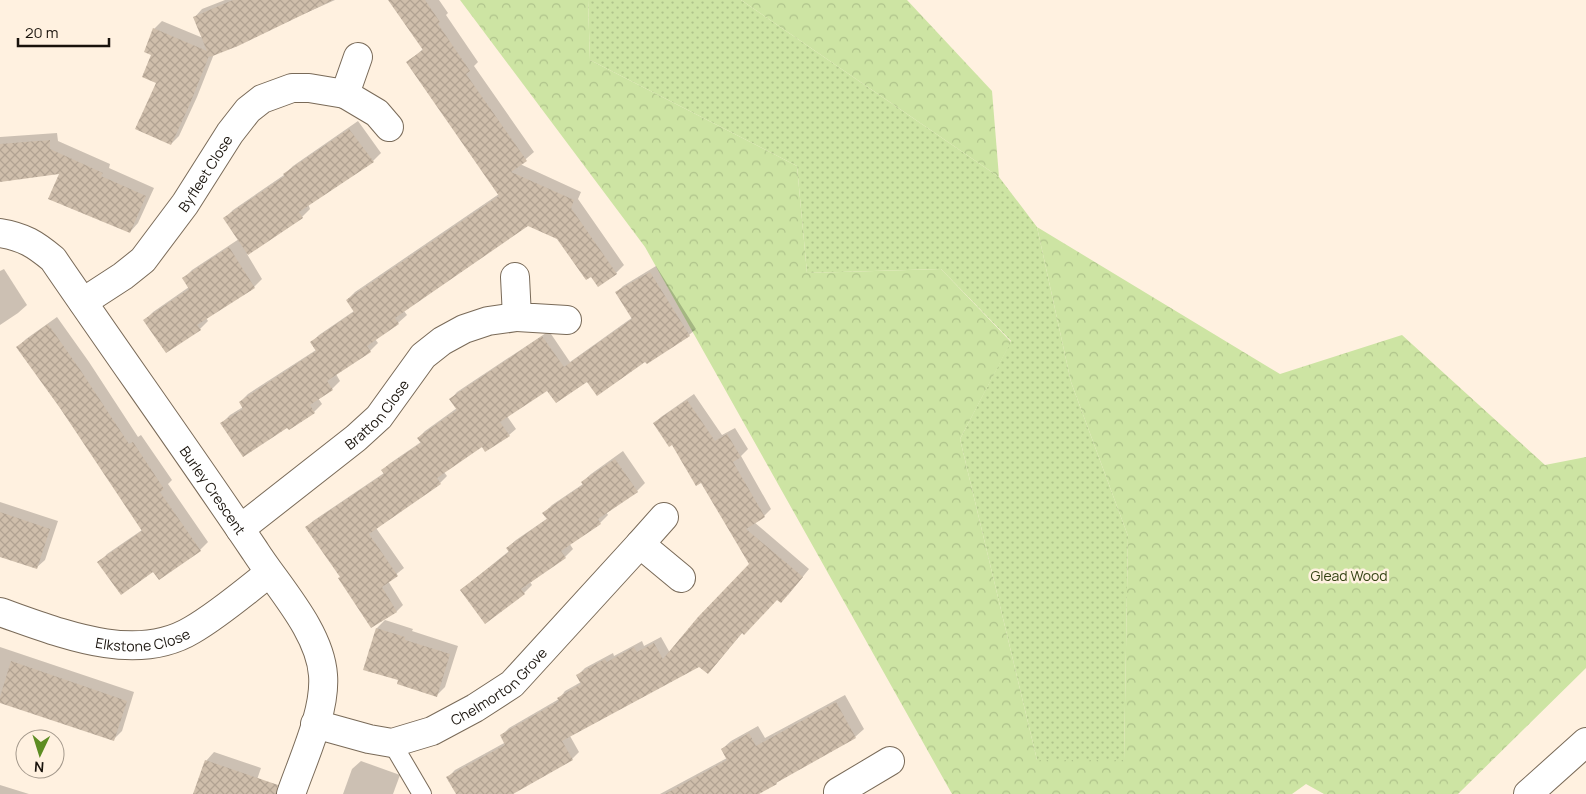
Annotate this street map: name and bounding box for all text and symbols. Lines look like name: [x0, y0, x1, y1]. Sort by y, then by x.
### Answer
scale bar: [18, 15, 109, 47]
text: 20 m: [25, 22, 58, 43]
street label: Byfleet Close: [173, 131, 236, 215]
street label: Bratton Close: [340, 375, 413, 453]
street label: Burley Crescent: [176, 442, 251, 538]
park label: Glead Wood: [1310, 566, 1388, 585]
street label: Elkstone Close: [94, 624, 193, 655]
street label: Chelmorton Grove: [447, 643, 551, 729]
north arrow: [15, 729, 65, 779]
text: N: [33, 758, 45, 777]

